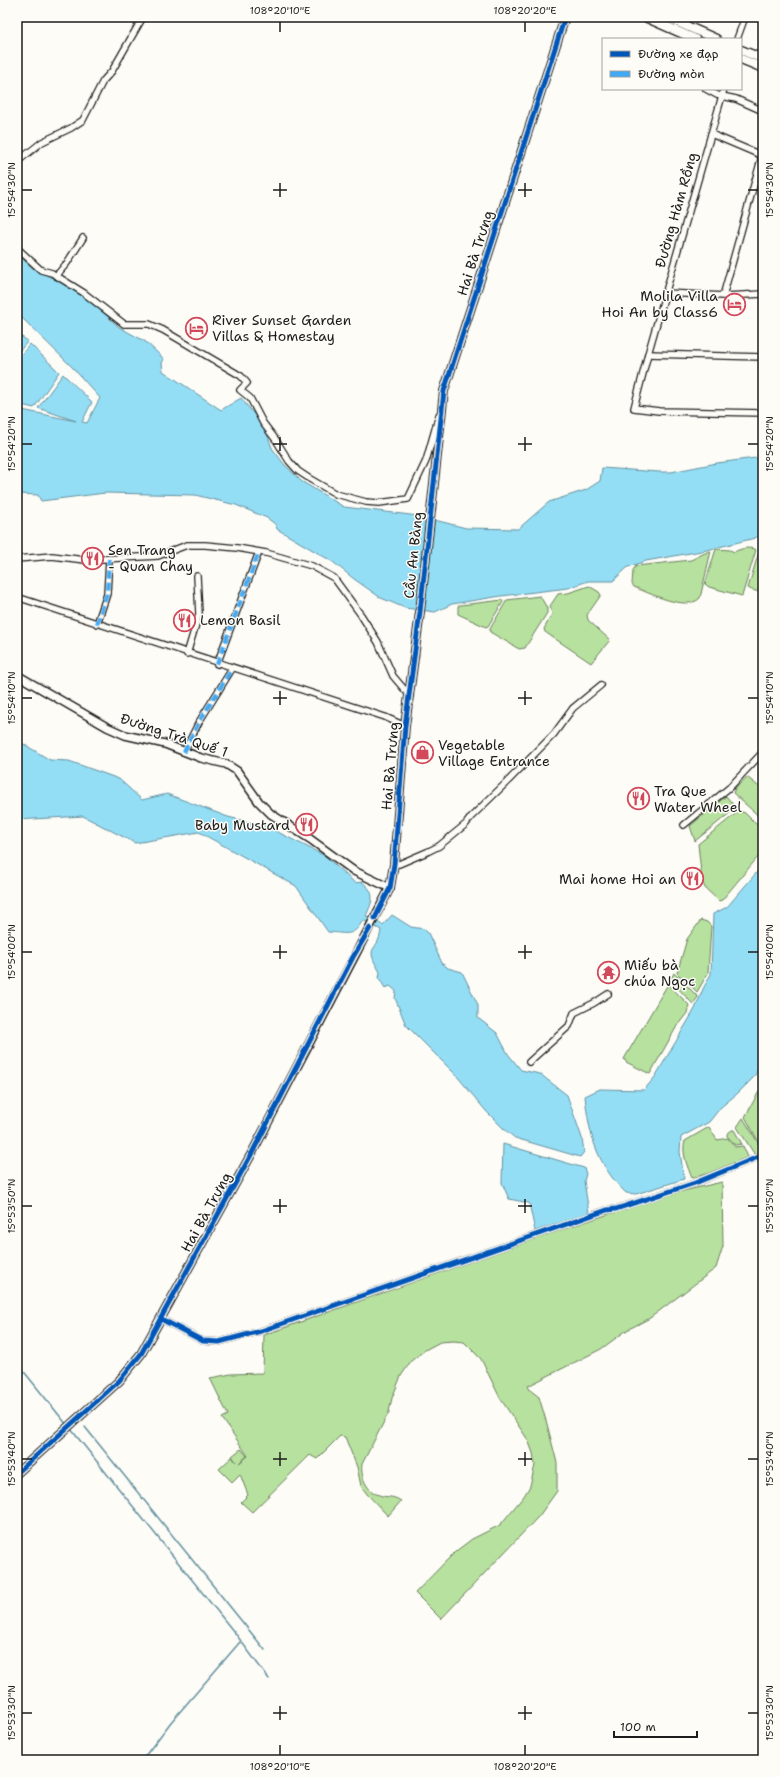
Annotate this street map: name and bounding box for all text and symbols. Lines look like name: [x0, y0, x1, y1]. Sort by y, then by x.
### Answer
text: 108°20'10"E: [250, 4, 310, 17]
text: 108°20'20"E: [493, 4, 557, 17]
legend: [602, 38, 742, 90]
text: Đường xe đạp: [638, 46, 719, 62]
text: Đường mòn: [638, 66, 705, 82]
street label: Đường Hàm Rồng: [651, 150, 701, 270]
text: 15°54'30"N: [5, 162, 18, 218]
text: 15°54'30"N: [763, 162, 776, 218]
street label: Hai Bà Trưng: [453, 208, 497, 298]
place label: Molila Villa Hoi An by Class6: [602, 287, 718, 321]
hotel icon: Molila Villa Hoi An by Class6: [721, 291, 747, 317]
place label: River Sunset Garden Villas & Homestay: [212, 311, 352, 345]
hotel icon: River Sunset Garden Villas & Homestay: [184, 315, 210, 341]
text: 15°54'20"N: [5, 416, 18, 472]
text: 15°54'20"N: [763, 416, 776, 472]
street label: Cầu An Bàng: [399, 511, 427, 599]
place label: Sen Trang - Quan Chay: [108, 541, 193, 575]
restaurant icon: Sen Trang - Quan Chay: [79, 545, 105, 571]
restaurant icon: Lemon Basil: [171, 607, 197, 633]
place label: Lemon Basil: [200, 611, 281, 629]
text: 15°54'10"N: [5, 671, 18, 725]
text: 15°54'10"N: [763, 671, 776, 725]
street label: Đường Trà Quế 1: [118, 709, 230, 761]
street label: Hai Bà Trưng: [377, 721, 403, 811]
place label: Vegetable Village Entrance: [438, 736, 550, 770]
shop icon: Vegetable Village Entrance: [410, 740, 436, 766]
place label: Tra Que Water Wheel: [654, 782, 742, 816]
restaurant icon: Tra Que Water Wheel: [625, 786, 651, 812]
restaurant icon: Baby Mustard: [293, 812, 319, 838]
place label: Baby Mustard: [195, 816, 290, 834]
restaurant icon: Mai home Hoi an: [679, 866, 705, 892]
place label: Mai home Hoi an: [559, 870, 676, 888]
text: 15°54'00"N: [5, 924, 18, 980]
text: 15°54'00"N: [763, 924, 776, 980]
place label: Miếu bà chúa Ngọc: [624, 956, 695, 990]
temple icon: Miếu bà chúa Ngọc: [596, 960, 622, 986]
street label: Hai Bà Trưng: [177, 1169, 235, 1255]
text: 15°53'50"N: [5, 1178, 18, 1234]
text: 15°53'50"N: [763, 1178, 776, 1234]
text: 15°53'40"N: [5, 1431, 18, 1487]
text: 15°53'40"N: [763, 1431, 776, 1487]
text: 15°53'30"N: [5, 1685, 18, 1741]
text: 15°53'30"N: [763, 1685, 776, 1741]
scale bar: [614, 1713, 697, 1739]
text: 100 m: [620, 1719, 656, 1735]
text: 108°20'10"E: [250, 1760, 310, 1773]
text: 108°20'20"E: [493, 1760, 557, 1773]

